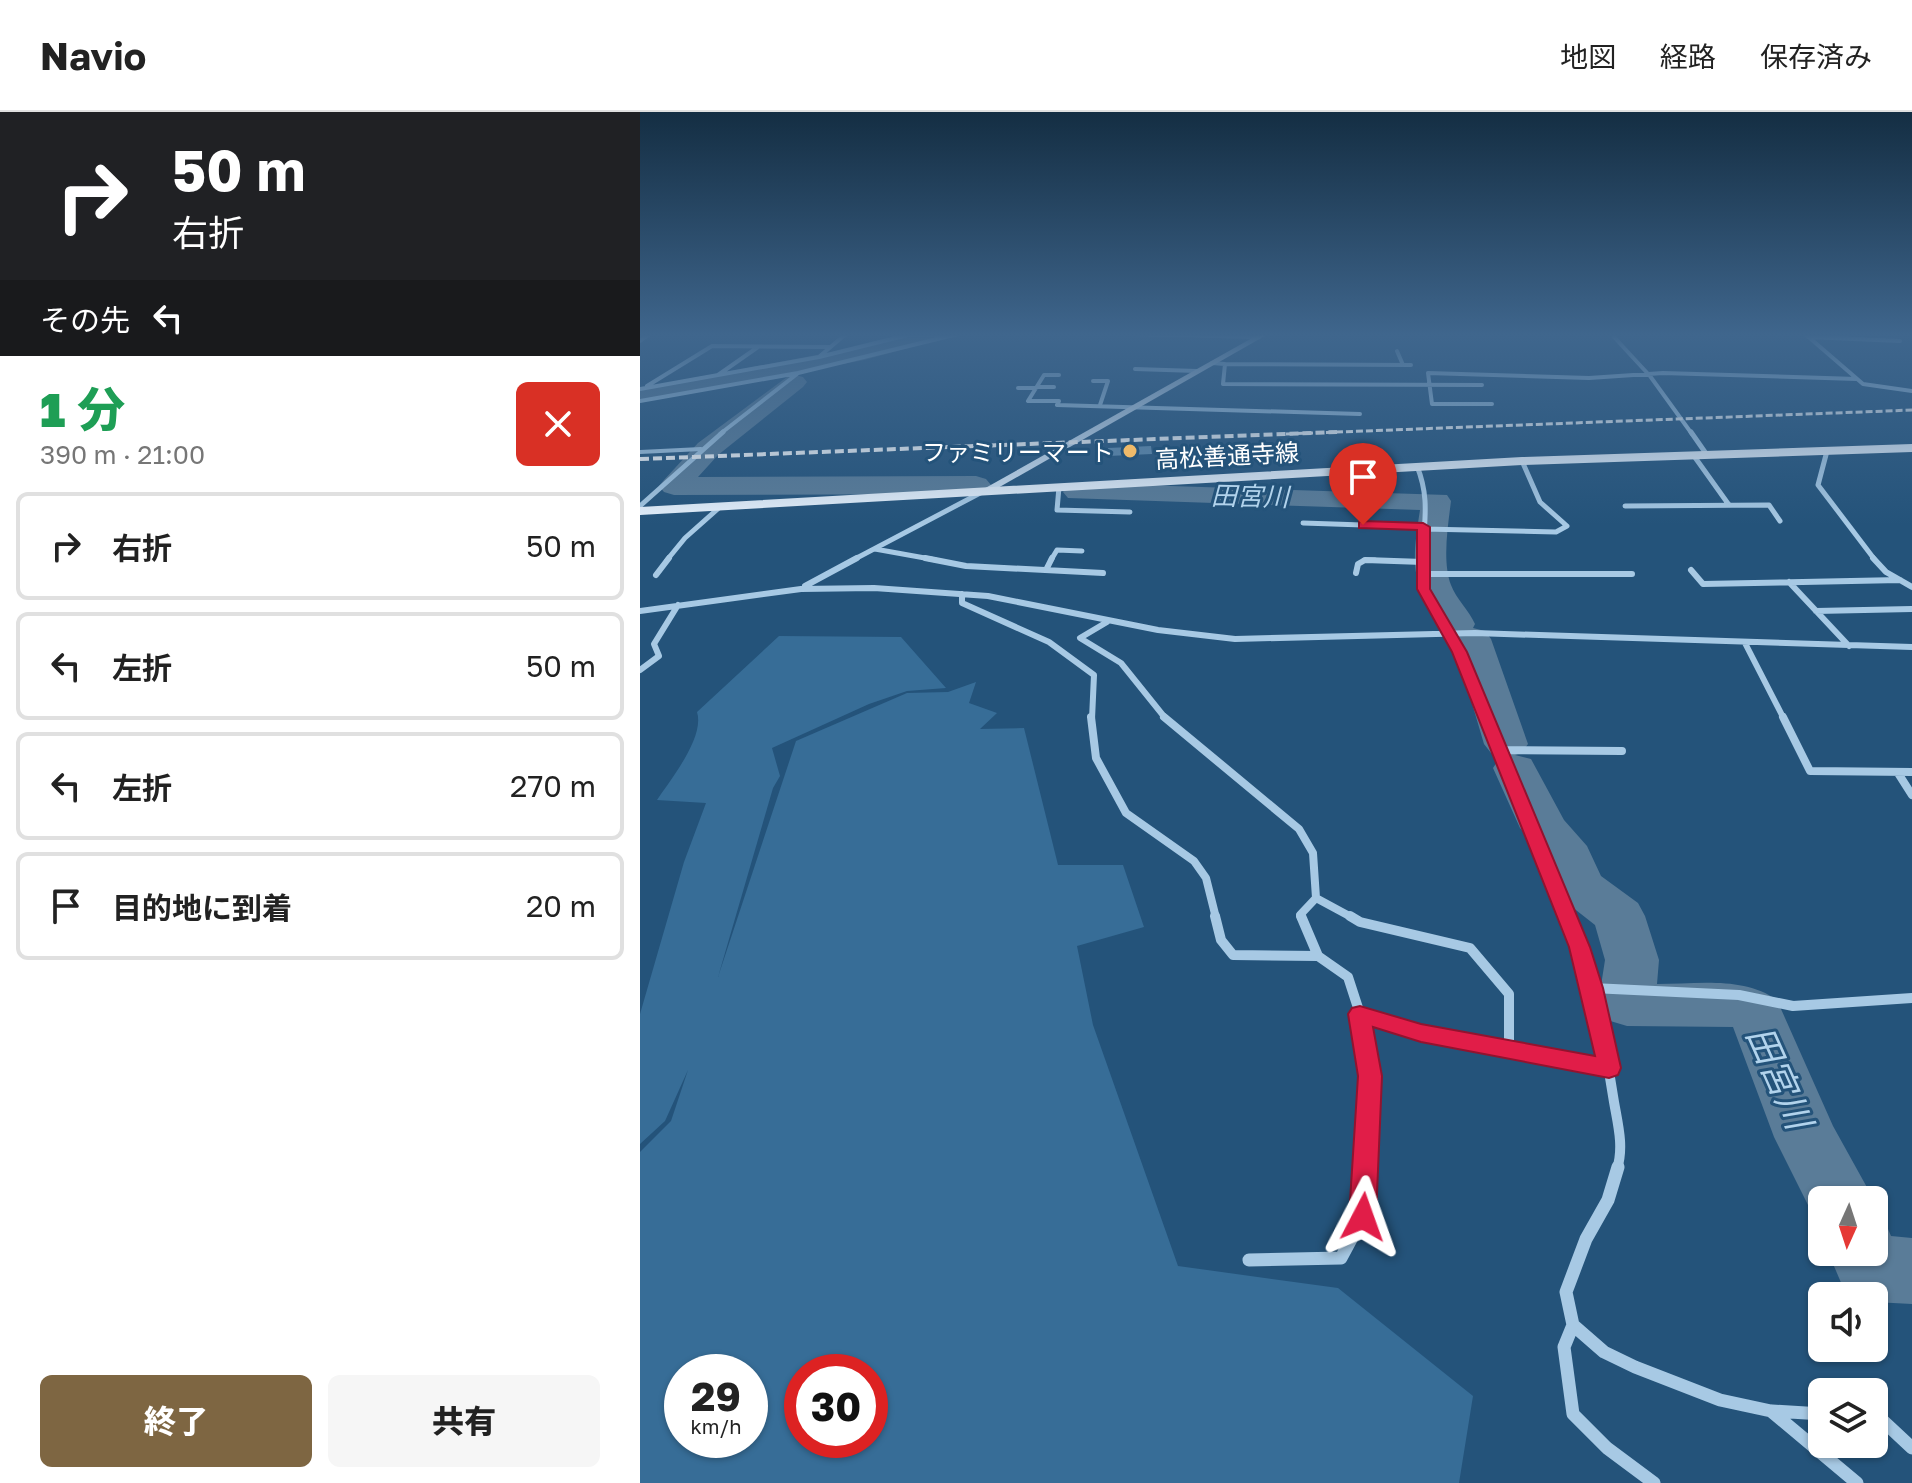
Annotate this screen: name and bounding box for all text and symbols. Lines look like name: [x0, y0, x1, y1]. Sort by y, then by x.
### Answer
text: Navio: [40, 33, 146, 78]
text: 地図: [1560, 40, 1616, 73]
text: 経路: [1660, 40, 1716, 73]
text: 保存済み: [1760, 40, 1872, 73]
text: 50 m: [172, 136, 306, 203]
icon: right: [40, 144, 144, 248]
text: 右折: [172, 211, 244, 254]
icon: left: [146, 296, 190, 340]
text: その先: [40, 302, 130, 338]
text: 1 分: [40, 380, 125, 438]
button: close: [516, 382, 600, 466]
place label: ファミリーマート: [922, 437, 1114, 466]
street label: 高松善通寺線: [1154, 437, 1300, 473]
text: 390 m · 21:00: [40, 439, 205, 470]
marker: ファミリーマート: [1121, 442, 1139, 460]
pin: [1329, 443, 1397, 525]
icon: arrive: [1341, 455, 1385, 499]
water label: 田宮川: [1211, 480, 1292, 512]
icon: right: [44, 524, 88, 568]
text: 50 m: [526, 528, 596, 564]
text: 右折: [112, 530, 172, 566]
icon: left: [44, 644, 88, 688]
text: 50 m: [526, 648, 596, 684]
text: 左折: [112, 650, 172, 686]
icon: left: [44, 764, 88, 808]
text: 270 m: [510, 768, 596, 804]
text: 左折: [112, 770, 172, 806]
icon: arrive: [44, 884, 88, 928]
text: 20 m: [526, 888, 596, 924]
text: 目的地に到着: [112, 890, 292, 926]
water label: 田宮川: [1738, 1019, 1823, 1139]
position arrow: [1321, 1175, 1405, 1259]
north arrow: [1808, 1186, 1888, 1266]
map controls: [1808, 1186, 1888, 1458]
button: sound: [1808, 1282, 1888, 1362]
speed limit sign: 30: [784, 1354, 888, 1458]
text: 29: [691, 1372, 741, 1420]
button: 終了: [40, 1375, 312, 1467]
button: 共有: [328, 1375, 600, 1467]
button: layers: [1808, 1378, 1888, 1458]
text: km/h: [691, 1414, 741, 1438]

